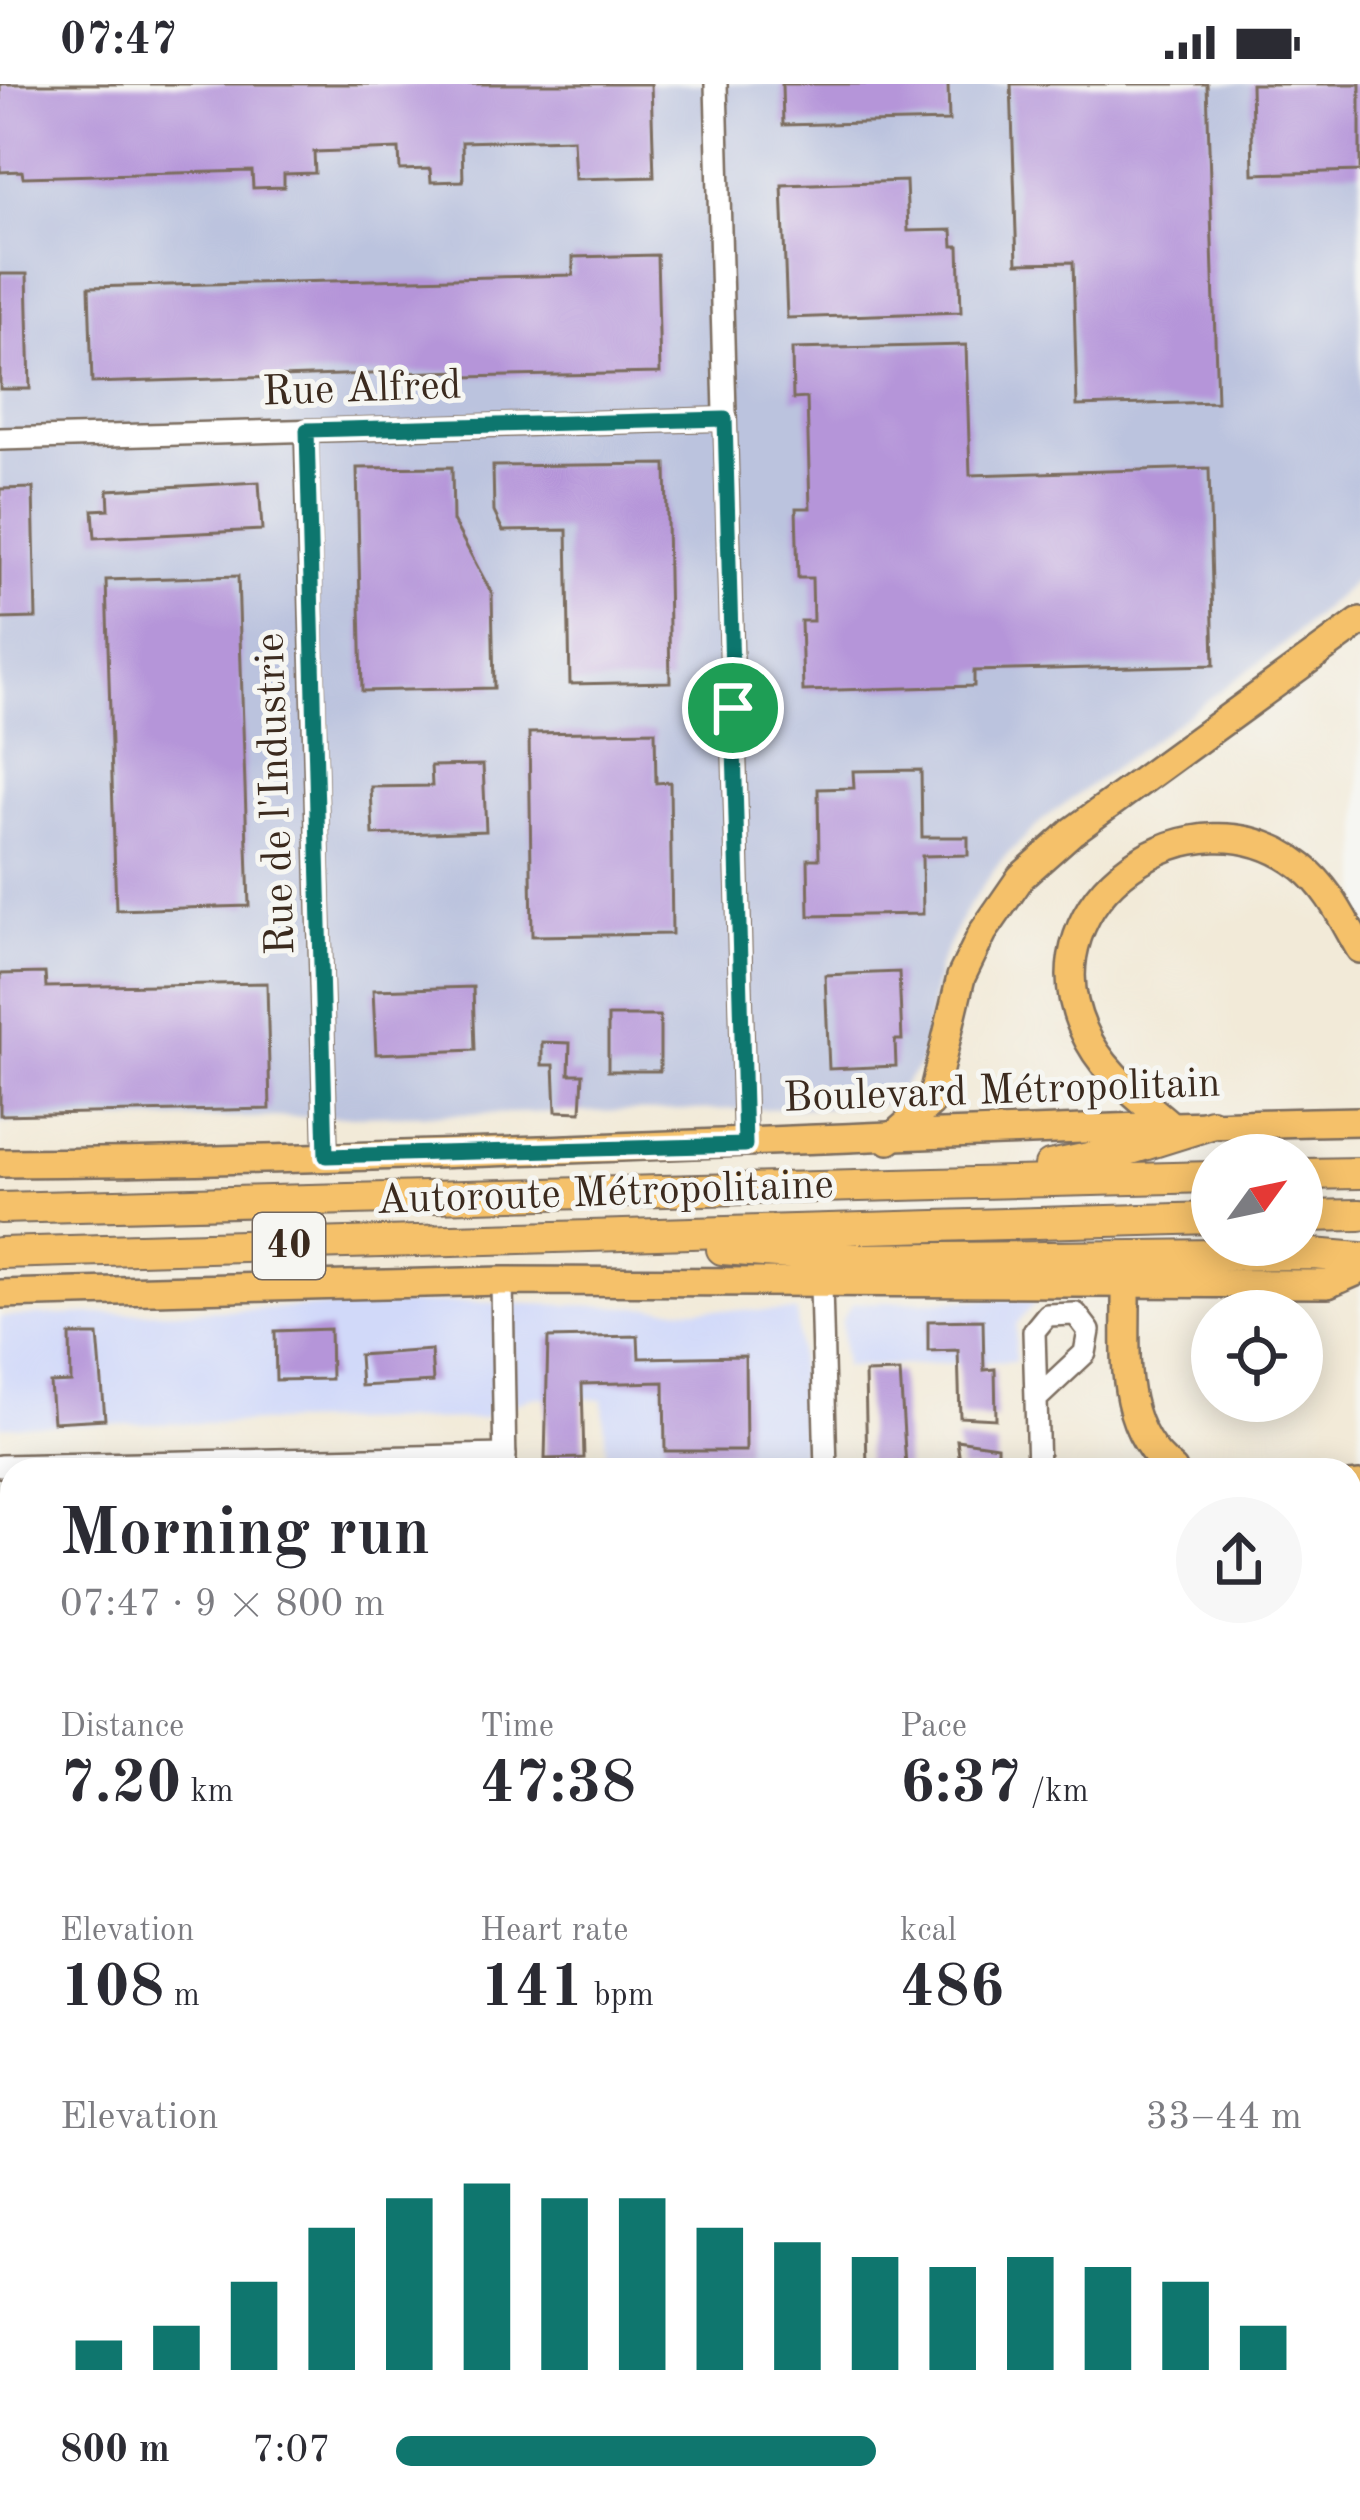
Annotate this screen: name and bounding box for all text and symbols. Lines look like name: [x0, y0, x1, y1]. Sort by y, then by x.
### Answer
text: 07:47: [60, 19, 177, 64]
street label: Rue Alfred: [262, 366, 462, 414]
street label: Rue de l'Industrie: [250, 632, 304, 956]
pin: [682, 657, 784, 759]
icon: arrive: [700, 675, 766, 741]
street label: Boulevard Métropolitain: [783, 1063, 1221, 1121]
north arrow: [1191, 1134, 1323, 1266]
map controls: [1191, 1134, 1323, 1422]
street label: Autoroute Métropolitaine: [376, 1165, 834, 1223]
road number: 40: [253, 1213, 325, 1279]
button: locate: [1191, 1290, 1323, 1422]
button: share: [1176, 1497, 1302, 1623]
text: Morning run: [60, 1503, 430, 1569]
text: 07:47 · 9 × 800 m: [60, 1585, 385, 1624]
text: Distance: [60, 1711, 184, 1744]
text: Time: [480, 1711, 554, 1744]
text: Pace: [900, 1711, 967, 1744]
text: 7.20: [60, 1755, 181, 1815]
text: 47:38: [480, 1755, 636, 1815]
text: 6:37: [900, 1755, 1021, 1815]
text: km: [181, 1776, 234, 1809]
text: /km: [1021, 1776, 1089, 1809]
text: Elevation: [60, 1915, 194, 1948]
text: Heart rate: [480, 1915, 628, 1948]
text: kcal: [900, 1915, 957, 1948]
text: 108: [60, 1959, 164, 2019]
text: 141: [480, 1959, 584, 2019]
text: 486: [900, 1959, 1004, 2019]
text: m: [164, 1980, 200, 2013]
text: bpm: [584, 1980, 654, 2013]
text: Elevation: [60, 2098, 219, 2137]
text: 33–44 m: [1145, 2098, 1302, 2137]
text: 800 m: [60, 2431, 170, 2470]
text: 7:07: [252, 2431, 331, 2470]

